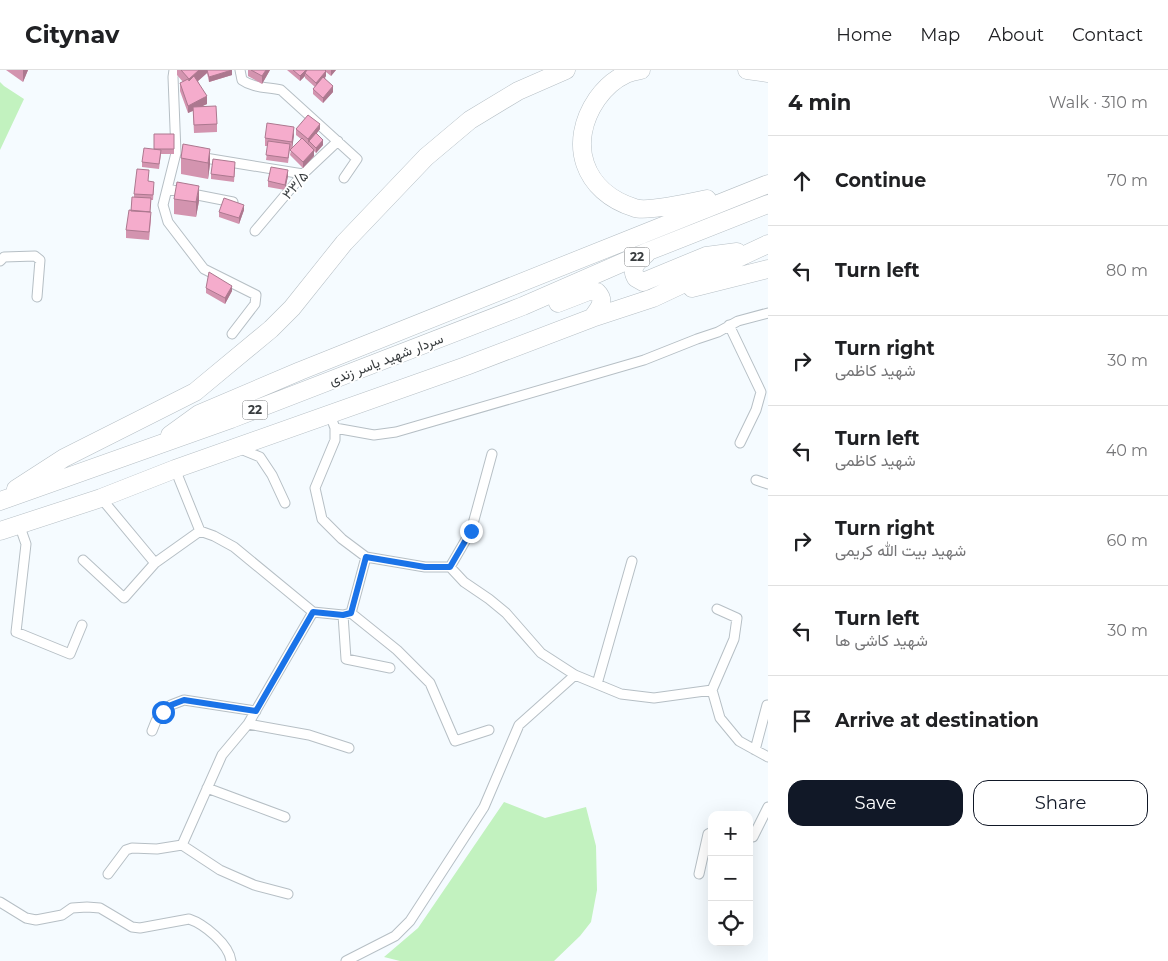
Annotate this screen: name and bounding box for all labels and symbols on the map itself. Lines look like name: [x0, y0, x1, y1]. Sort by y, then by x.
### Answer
street label: ۳۳/۵: [278, 167, 312, 203]
road number: 22: [624, 248, 650, 266]
street label: سردار شهید یاسر زندی: [326, 329, 446, 389]
road number: 22: [242, 400, 268, 420]
route end: [460, 520, 483, 543]
route start: [152, 701, 175, 724]

